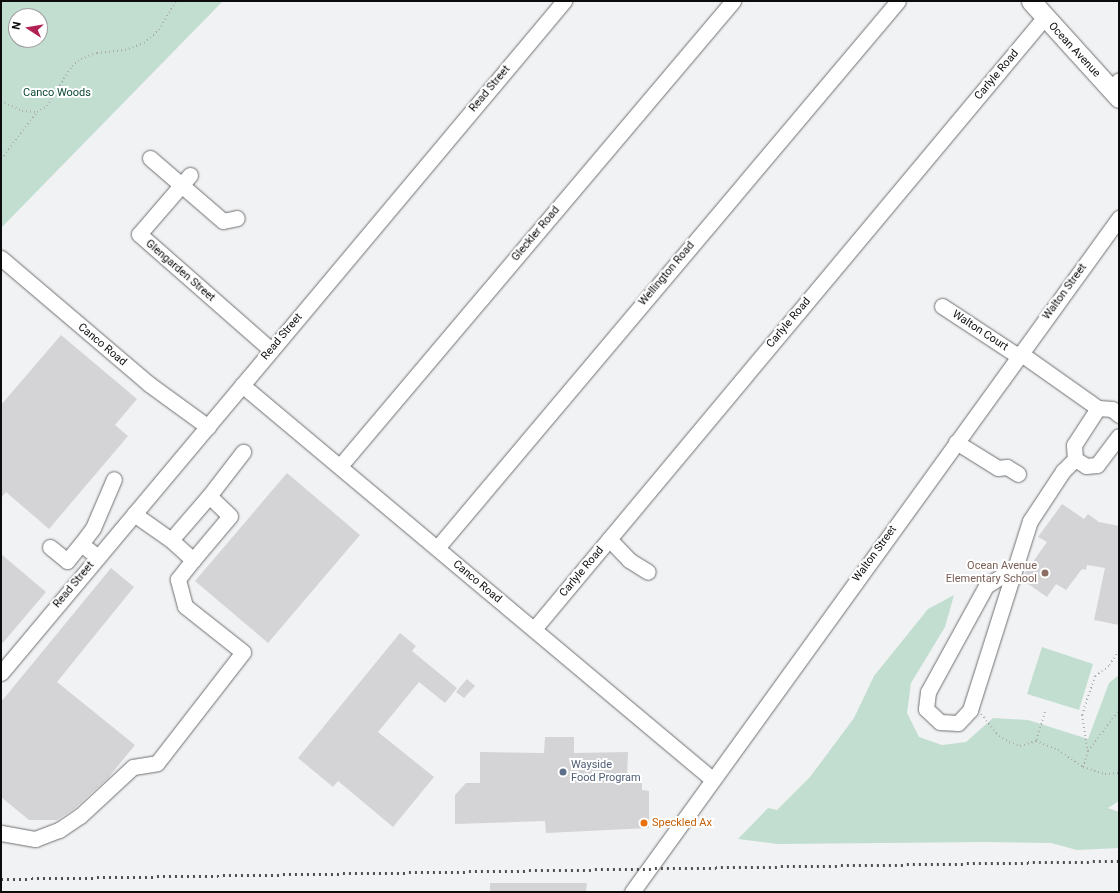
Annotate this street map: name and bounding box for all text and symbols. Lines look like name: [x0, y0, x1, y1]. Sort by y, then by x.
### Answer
north arrow: [8, 8, 48, 48]
text: N: [10, 20, 24, 31]
street label: Ocean Avenue: [1045, 20, 1103, 80]
street label: Carlyle Road: [972, 47, 1022, 103]
street label: Read Street: [467, 63, 513, 115]
park label: Canco Woods: [23, 86, 91, 100]
street label: Gleckler Road: [509, 204, 563, 264]
street label: Glengarden Street: [143, 237, 217, 305]
street label: Wellington Road: [636, 239, 698, 309]
street label: Walton Street: [1040, 261, 1090, 323]
street label: Carlyle Road: [764, 295, 814, 351]
street label: Walton Court: [950, 308, 1010, 354]
street label: Read Street: [259, 311, 305, 363]
street label: Canco Road: [75, 321, 129, 369]
street label: Walton Street: [850, 523, 900, 585]
street label: Carlyle Road: [557, 544, 607, 600]
street label: Canco Road: [450, 558, 504, 606]
street label: Read Street: [51, 559, 97, 611]
place label: Ocean Avenue Elementary School: [946, 560, 1037, 586]
marker: Ocean Avenue Elementary School: [1040, 568, 1050, 578]
place label: Wayside Food Program: [571, 759, 641, 785]
marker: Wayside Food Program: [558, 767, 568, 777]
place label: Speckled Ax: [652, 816, 712, 830]
marker: Speckled Ax: [639, 818, 649, 828]

